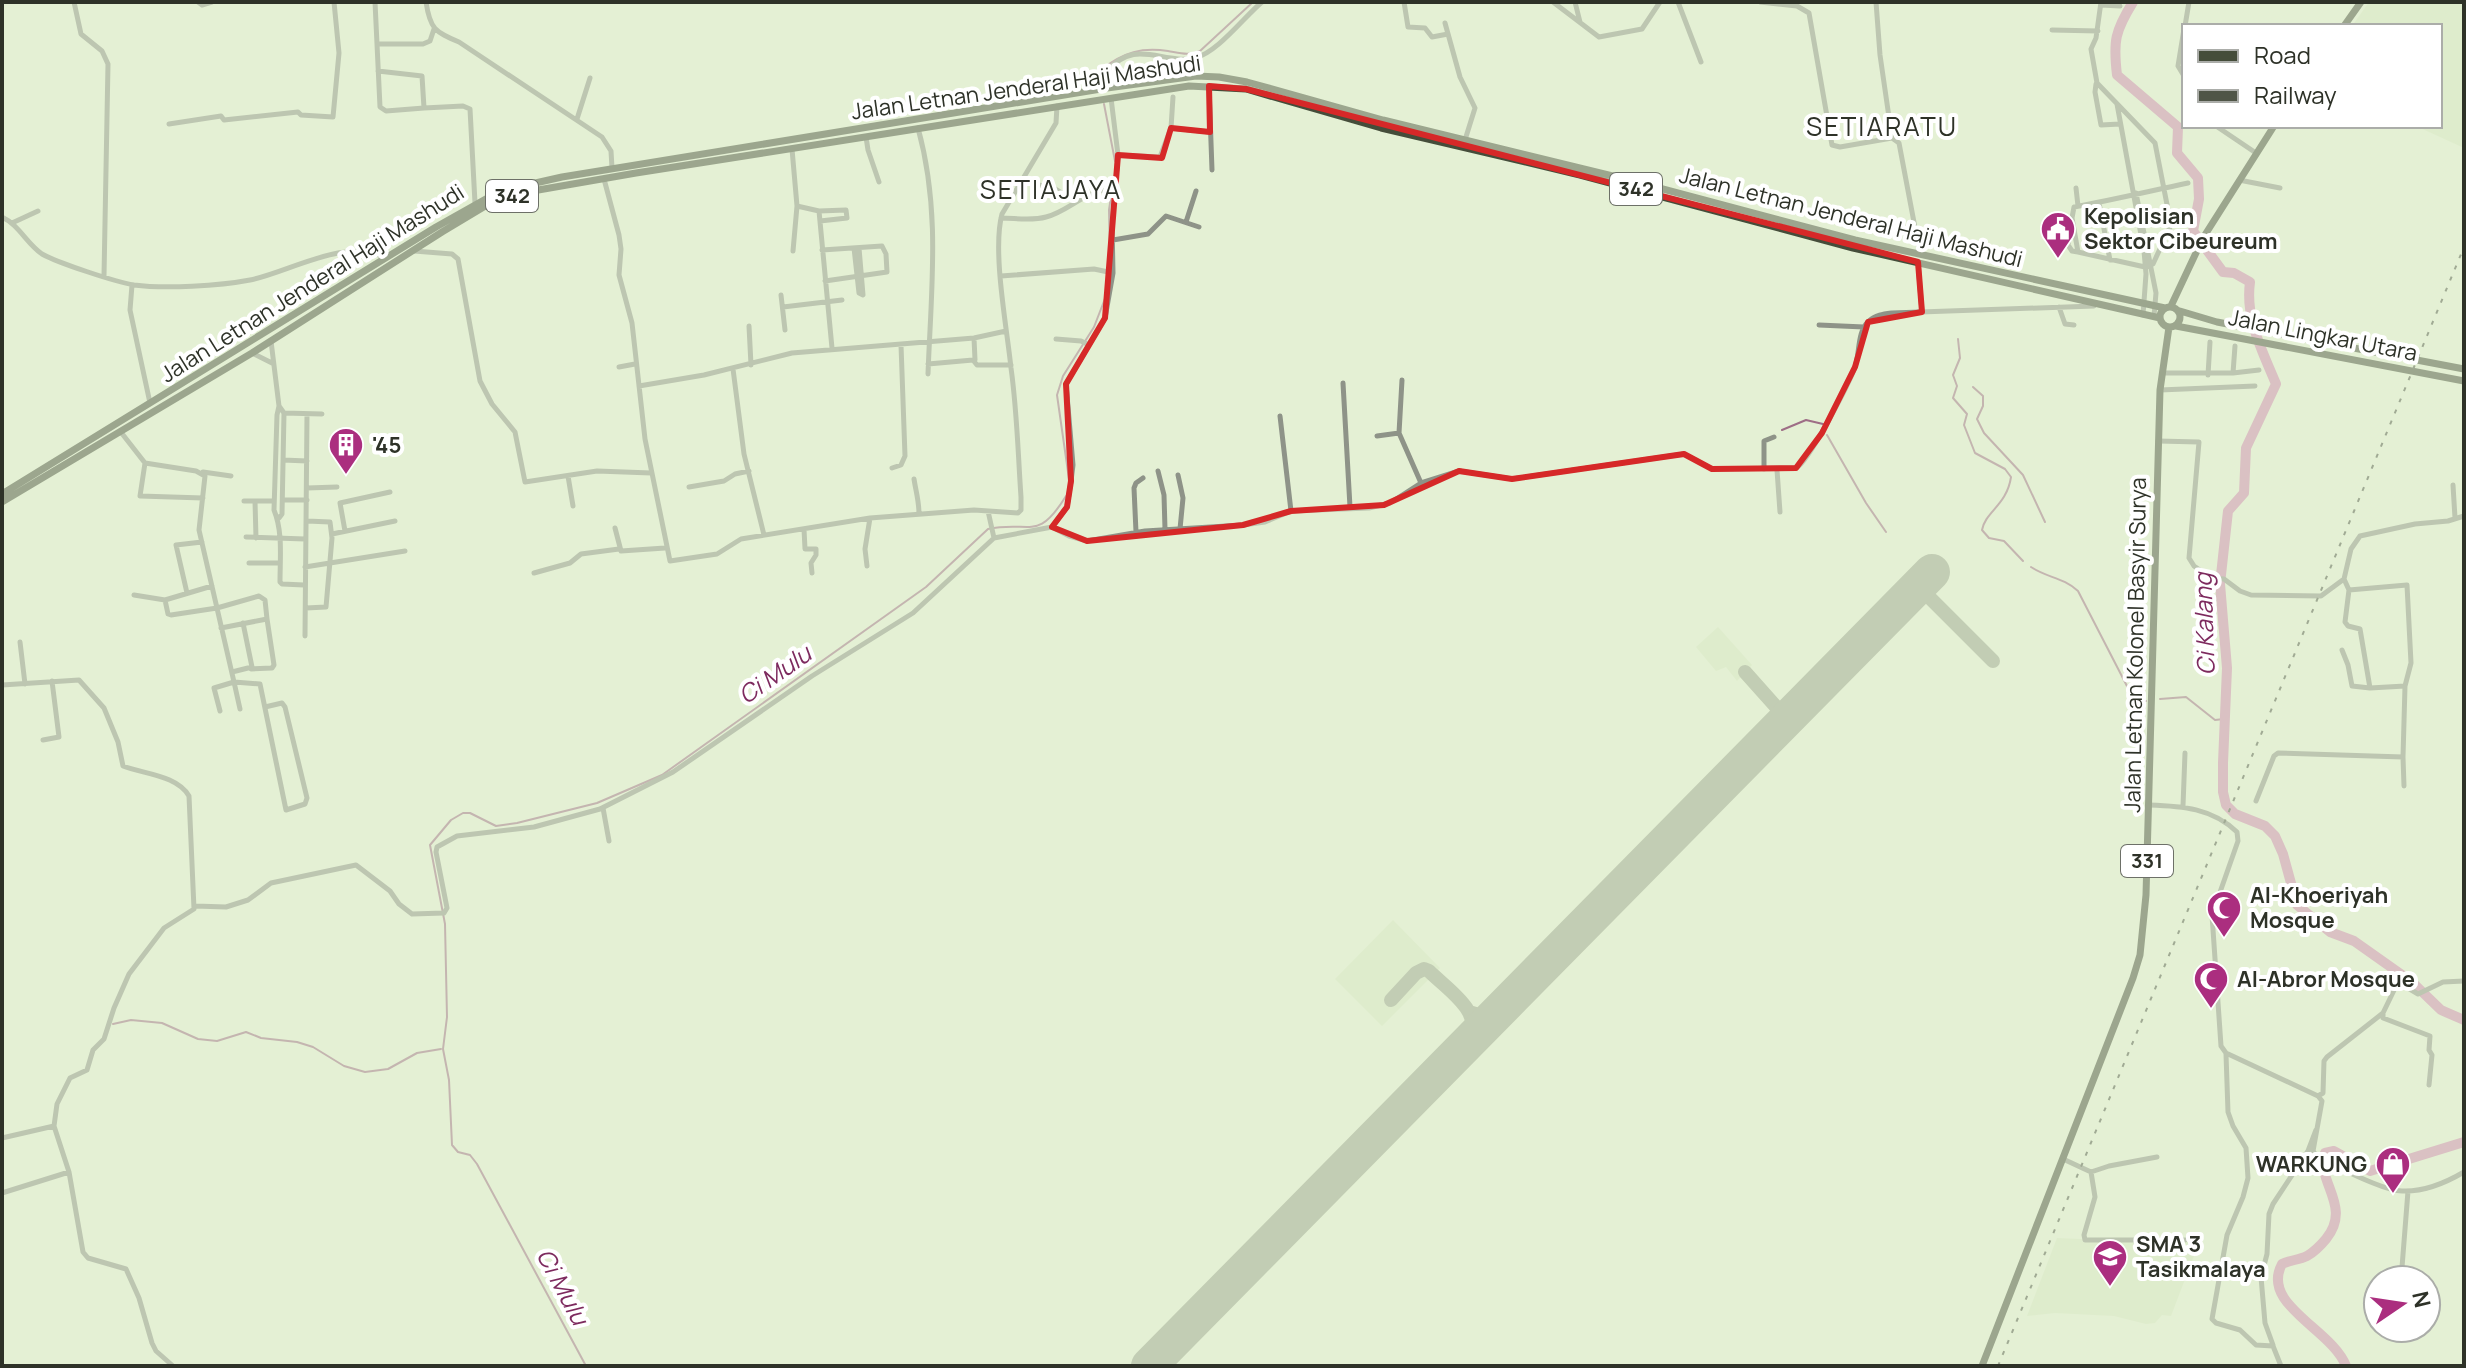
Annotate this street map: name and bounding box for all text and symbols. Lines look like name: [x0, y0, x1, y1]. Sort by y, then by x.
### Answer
legend: [2182, 24, 2442, 128]
text: Road: [2254, 38, 2311, 71]
street label: Jalan Letnan Jenderal Haji Mashudi: [849, 48, 1203, 126]
text: Railway: [2254, 78, 2337, 111]
district label: SETIARATU: [1806, 108, 1958, 144]
street label: Jalan Letnan Jenderal Haji Mashudi: [1676, 160, 2026, 274]
district label: SETIAJAYA: [980, 171, 1122, 207]
road number: 342: [1610, 173, 1662, 205]
street label: Jalan Letnan Jenderal Haji Mashudi: [155, 177, 469, 389]
road number: 342: [486, 180, 538, 212]
place label: Kepolisian Sektor Cibeureum: [2084, 201, 2278, 256]
public building icon: Kepolisian Sektor Cibeureum: [2039, 210, 2077, 260]
street label: Jalan Lingkar Utara: [2226, 302, 2420, 368]
building icon: '45: [327, 426, 365, 476]
place label: '45: [372, 430, 401, 460]
street label: Jalan Letnan Kolonel Basyir Surya: [2117, 477, 2153, 813]
water label: Ci Kalang: [2185, 570, 2222, 676]
water label: Ci Mulu: [731, 636, 819, 711]
road number: 331: [2121, 845, 2173, 877]
place label: Al-Khoeriyah Mosque: [2250, 880, 2388, 935]
mosque icon: Al-Khoeriyah Mosque: [2205, 889, 2243, 939]
mosque icon: Al-Abror Mosque: [2192, 960, 2230, 1010]
place label: Al-Abror Mosque: [2237, 964, 2415, 994]
shop icon: WARKUNG: [2374, 1145, 2412, 1195]
place label: WARKUNG: [2256, 1149, 2367, 1179]
place label: SMA 3 Tasikmalaya: [2136, 1229, 2266, 1284]
school or university icon: SMA 3 Tasikmalaya: [2091, 1238, 2129, 1288]
water label: Ci Mulu: [530, 1242, 598, 1332]
north arrow: [2362, 1264, 2442, 1344]
text: N: [2405, 1288, 2438, 1311]

